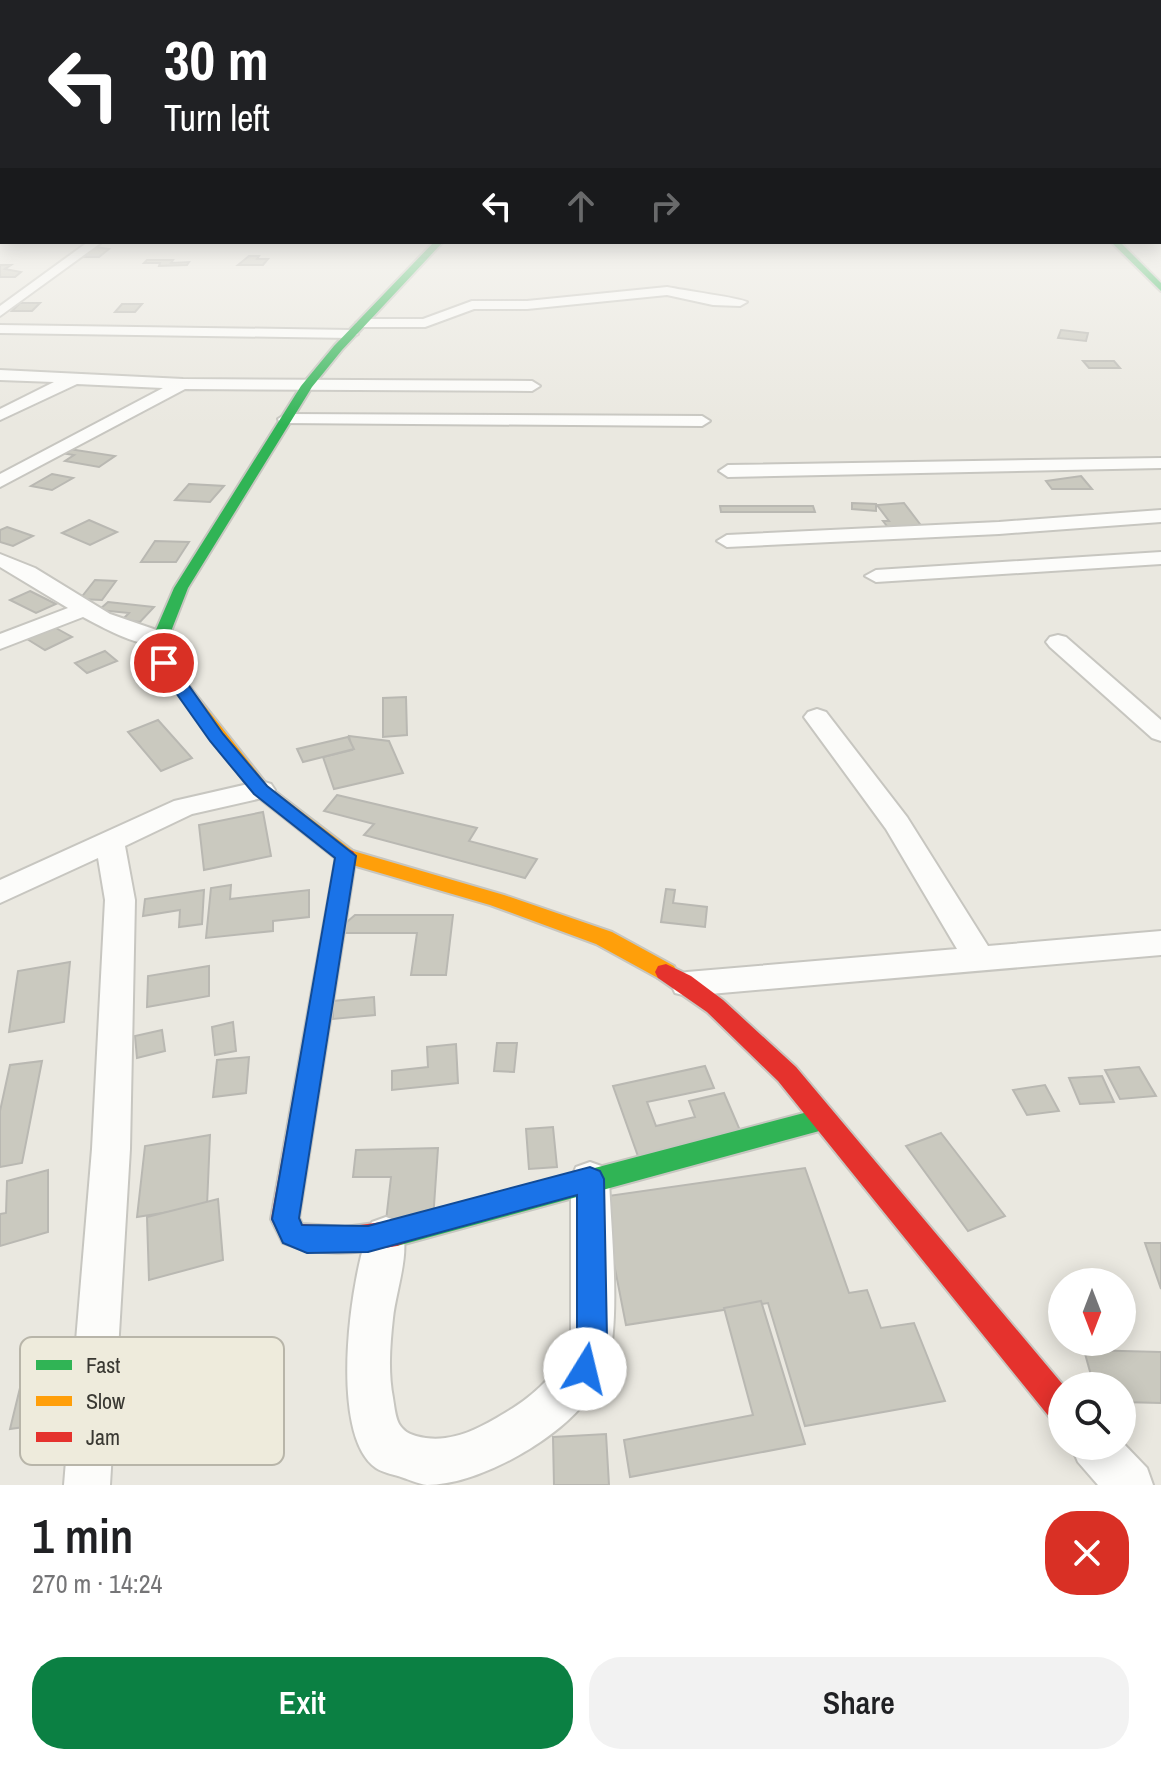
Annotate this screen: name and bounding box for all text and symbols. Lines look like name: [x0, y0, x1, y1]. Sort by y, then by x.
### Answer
text: 30 m: [164, 22, 269, 97]
icon: left: [32, 32, 136, 136]
text: Turn left: [164, 94, 270, 142]
icon: left: [475, 184, 519, 228]
icon: ahead: [559, 184, 603, 228]
icon: right: [643, 184, 687, 228]
pin: [130, 629, 198, 697]
icon: arrive: [142, 641, 186, 685]
north arrow: [1048, 1268, 1136, 1356]
map controls: [1048, 1268, 1136, 1460]
position arrow: [543, 1327, 627, 1411]
legend: [20, 1337, 284, 1465]
text: Fast: [86, 1350, 120, 1380]
button: search: [1048, 1372, 1136, 1460]
text: Slow: [86, 1386, 125, 1416]
text: Jam: [86, 1422, 120, 1452]
text: 1 min: [32, 1503, 133, 1568]
button: close: [1045, 1511, 1129, 1595]
text: 270 m · 14:24: [32, 1566, 162, 1601]
button: Exit: [32, 1657, 573, 1749]
button: Share: [589, 1657, 1129, 1749]

